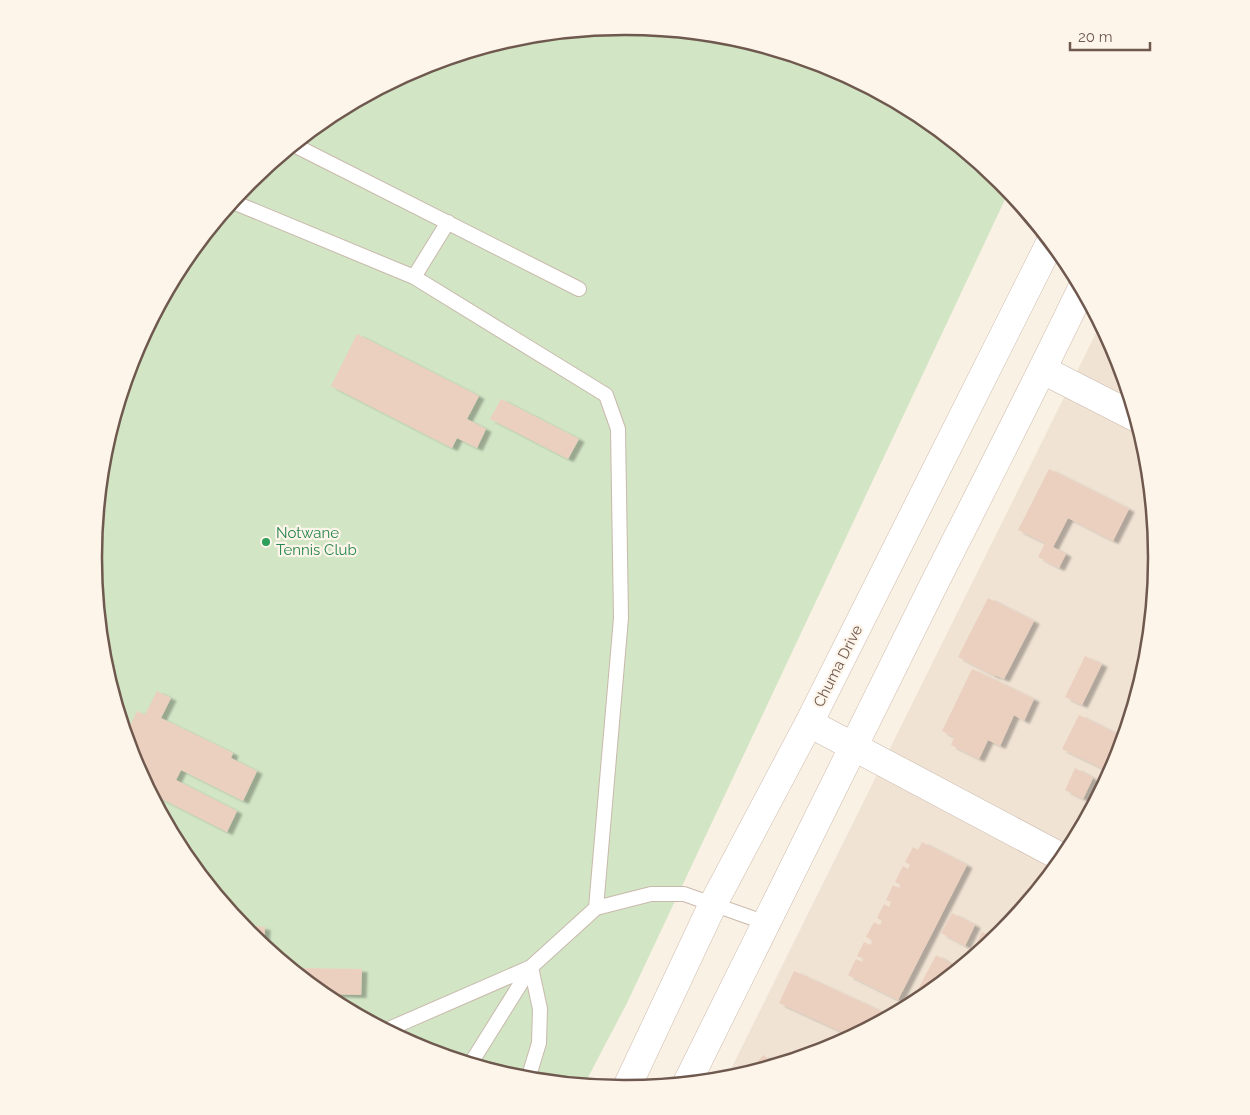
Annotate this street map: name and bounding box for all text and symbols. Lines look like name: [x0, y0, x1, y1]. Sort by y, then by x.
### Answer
scale bar: [1070, 20, 1150, 52]
text: 20 m: [1078, 28, 1113, 46]
place label: Notwane Tennis Club: [276, 524, 357, 559]
marker: Notwane Tennis Club: [260, 536, 272, 548]
street label: Chuma Drive: [810, 622, 866, 710]

